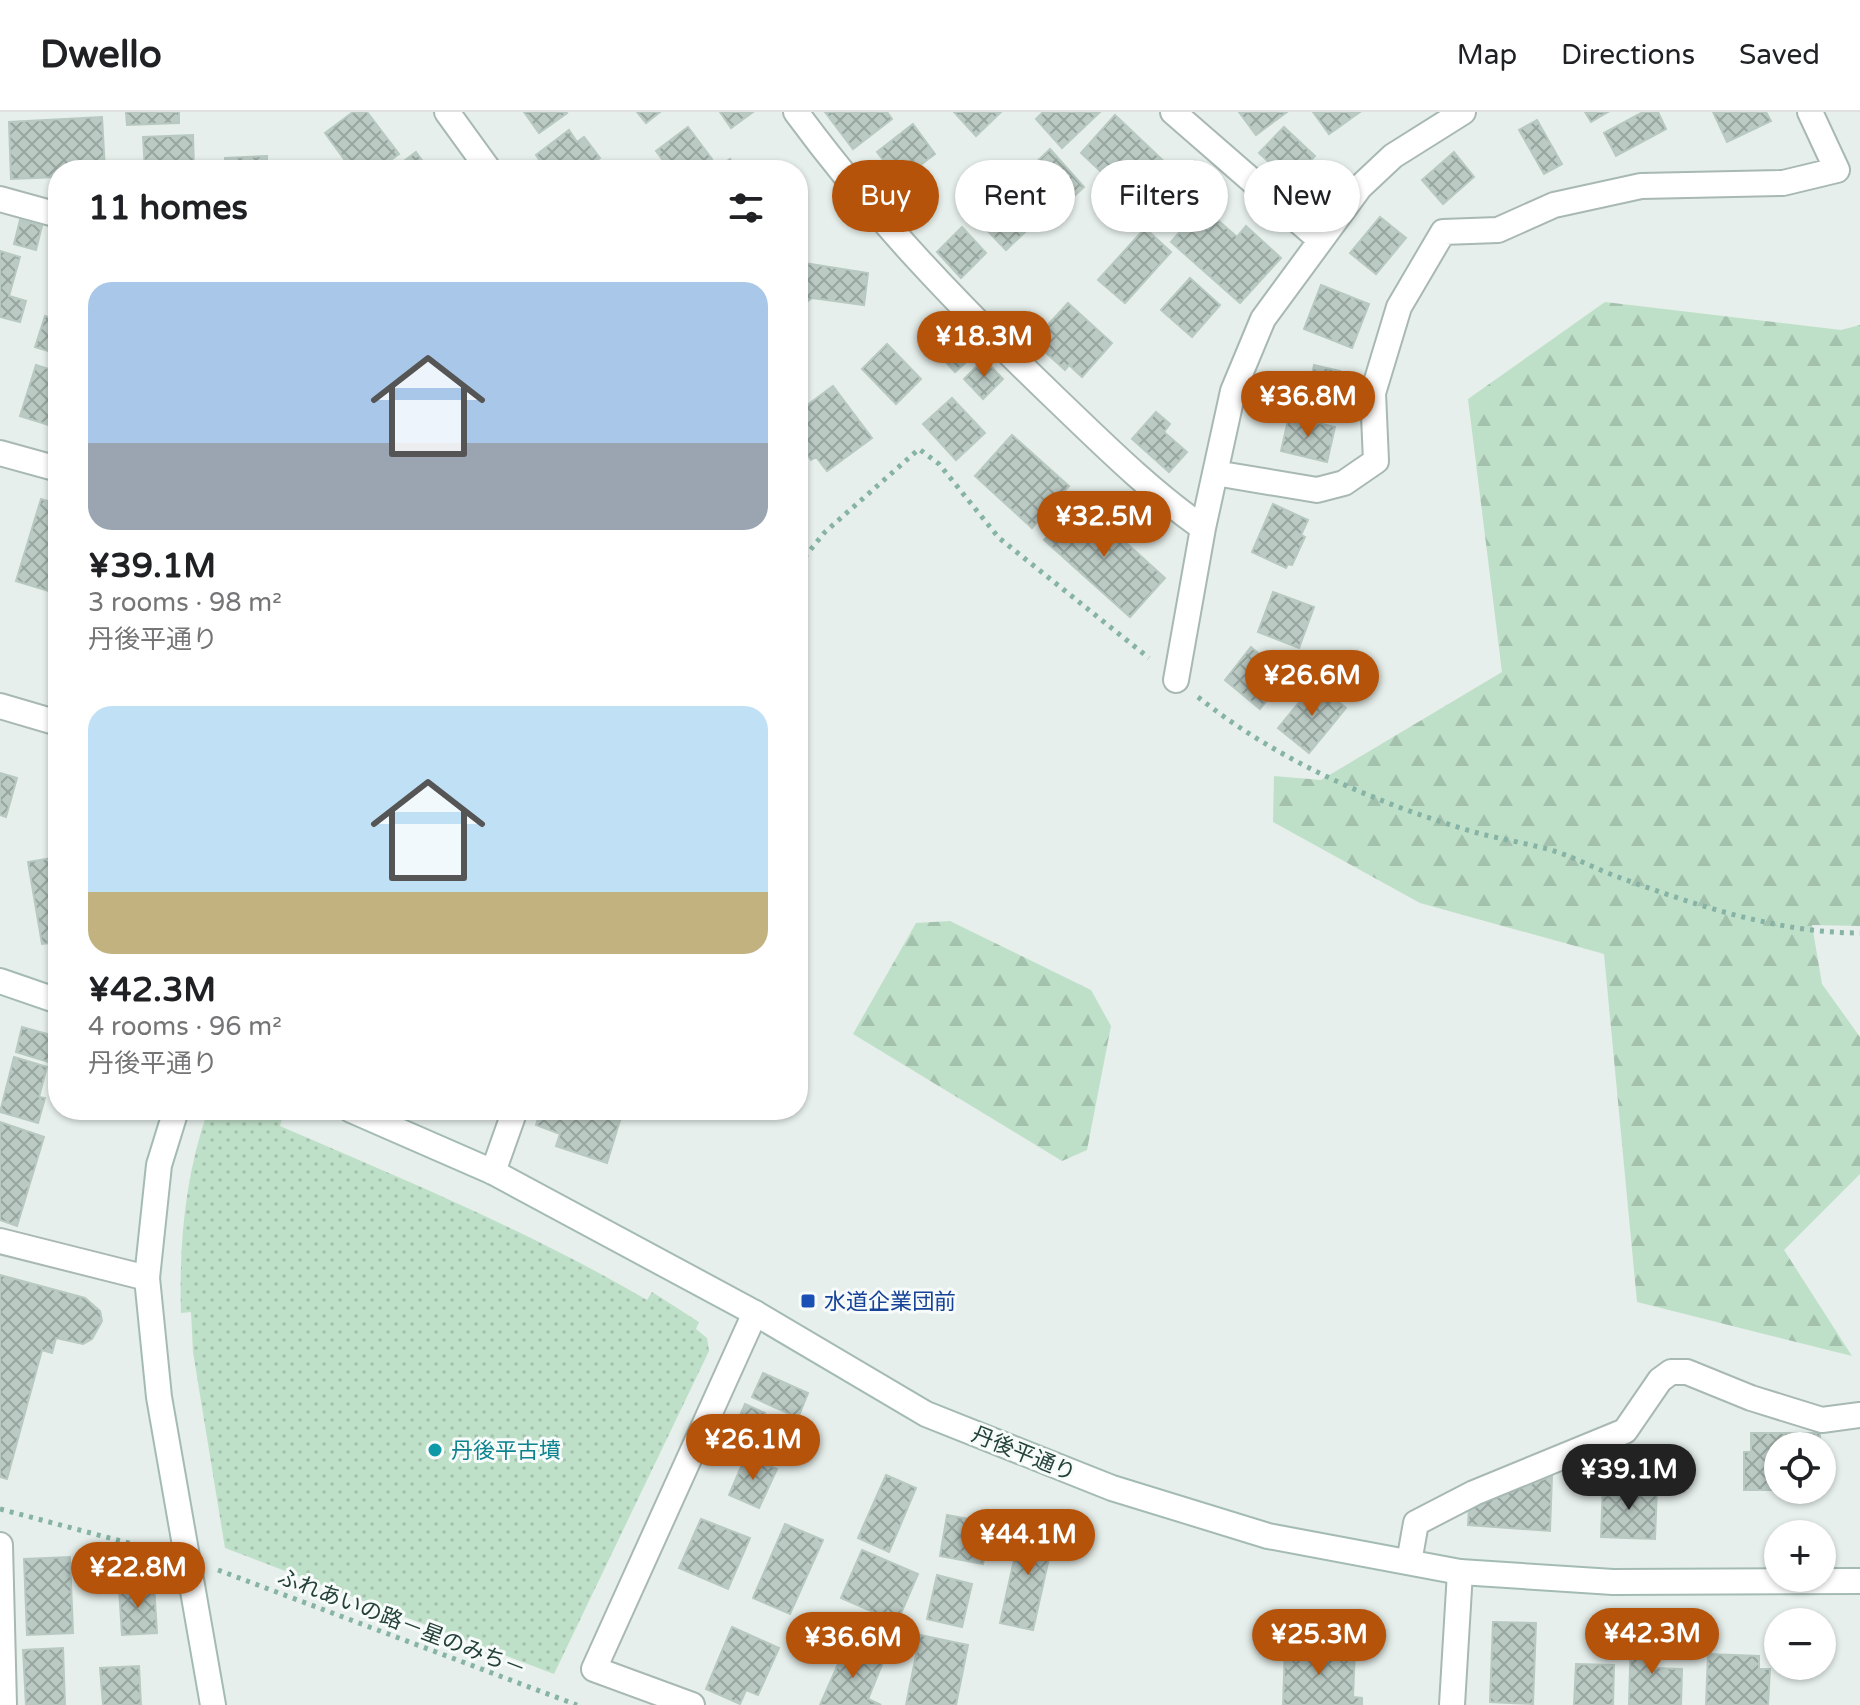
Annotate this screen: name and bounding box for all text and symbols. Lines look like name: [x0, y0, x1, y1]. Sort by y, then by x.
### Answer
text: Dwello: [40, 32, 162, 78]
text: Map: [1457, 38, 1517, 72]
text: Directions: [1561, 38, 1695, 72]
text: Saved: [1739, 38, 1820, 72]
chip: Buy: [832, 160, 939, 232]
chip: Rent: [955, 160, 1075, 232]
chip: Filters: [1091, 160, 1228, 232]
chip: New: [1244, 160, 1360, 232]
icon: filters: [724, 186, 768, 230]
text: 11 homes: [88, 188, 248, 229]
pin: ¥18.3M: [919, 311, 1049, 379]
text: ¥18.3M: [935, 321, 1033, 352]
icon: home: [356, 334, 500, 478]
pin: ¥36.8M: [1243, 371, 1373, 439]
text: ¥36.8M: [1259, 381, 1357, 412]
pin: ¥32.5M: [1039, 491, 1169, 559]
text: ¥32.5M: [1055, 501, 1153, 532]
text: ¥39.1M: [88, 546, 216, 587]
text: 3 rooms · 98 m²: [88, 587, 282, 618]
text: 丹後平通り: [88, 624, 218, 655]
pin: ¥26.6M: [1247, 650, 1377, 718]
text: ¥26.6M: [1263, 660, 1361, 691]
icon: home: [356, 758, 500, 902]
text: ¥42.3M: [88, 970, 216, 1011]
text: 4 rooms · 96 m²: [88, 1011, 282, 1042]
text: 丹後平通り: [88, 1048, 218, 1079]
place label: 水道企業団前: [824, 1289, 956, 1315]
marker: 水道企業団前: [799, 1292, 817, 1310]
pin: ¥26.1M: [688, 1414, 818, 1482]
street label: 丹後平通り: [968, 1421, 1079, 1487]
text: ¥26.1M: [704, 1424, 802, 1455]
map controls: [1764, 1432, 1836, 1680]
button: locate: [1764, 1432, 1836, 1504]
place label: 丹後平古墳: [451, 1438, 561, 1464]
marker: 丹後平古墳: [426, 1441, 444, 1459]
pin: ¥39.1M: [1564, 1444, 1694, 1512]
text: ¥39.1M: [1580, 1454, 1678, 1485]
pin: ¥44.1M: [963, 1509, 1093, 1577]
text: ¥44.1M: [979, 1519, 1077, 1550]
button: +: [1764, 1520, 1836, 1592]
pin: ¥22.8M: [73, 1542, 203, 1610]
text: ¥22.8M: [89, 1552, 187, 1583]
street label: ふれあいの路－星のみち－: [274, 1563, 530, 1682]
pin: ¥42.3M: [1587, 1608, 1717, 1676]
button: −: [1764, 1608, 1836, 1680]
pin: ¥25.3M: [1254, 1609, 1384, 1677]
pin: ¥36.6M: [788, 1612, 918, 1680]
text: ¥42.3M: [1603, 1618, 1701, 1649]
text: ¥25.3M: [1270, 1619, 1368, 1650]
text: ¥36.6M: [804, 1622, 902, 1653]

